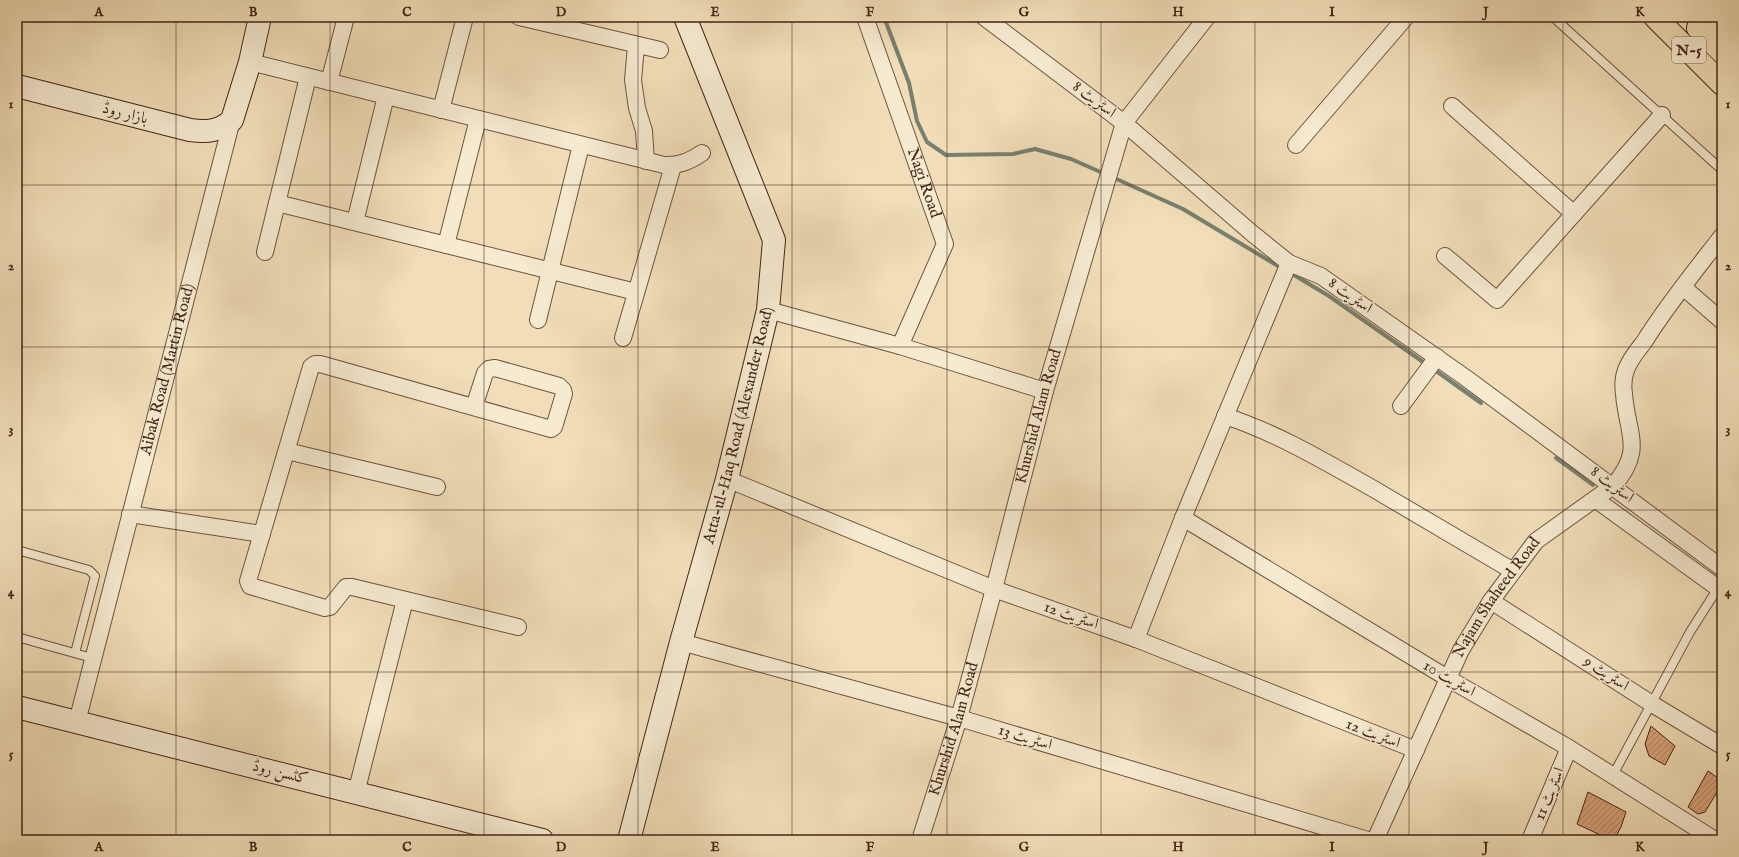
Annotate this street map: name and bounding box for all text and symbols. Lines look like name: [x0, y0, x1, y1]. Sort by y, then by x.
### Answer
text: A: [94, 4, 105, 21]
text: B: [249, 4, 258, 21]
text: C: [402, 4, 412, 21]
text: D: [556, 4, 567, 21]
text: E: [710, 4, 720, 21]
text: F: [866, 4, 875, 21]
text: G: [1019, 4, 1030, 21]
text: H: [1172, 4, 1184, 21]
text: I: [1329, 4, 1335, 21]
text: J: [1481, 4, 1489, 21]
text: K: [1635, 4, 1645, 21]
road number: N-5: [1672, 37, 1706, 63]
street label: اسٹریٹ 8: [1068, 77, 1120, 123]
text: 1: [9, 96, 14, 113]
text: 1: [1726, 96, 1731, 113]
street label: بازار روڈ: [100, 98, 150, 129]
street label: Nagi Road: [902, 145, 945, 221]
text: 2: [8, 258, 14, 275]
text: 2: [1725, 258, 1731, 275]
street label: اسٹریٹ 8: [1324, 274, 1376, 318]
street label: Aibak Road (Martin Road): [136, 282, 199, 458]
street label: Atta-ul-Haq Road (Alexander Road): [699, 306, 778, 547]
street label: Khurshid Alam Road: [1011, 346, 1067, 486]
text: 3: [9, 421, 14, 438]
text: 3: [1726, 421, 1731, 438]
street label: اسٹریٹ 8: [1586, 462, 1638, 508]
street label: Najam Shaheed Road: [1449, 533, 1545, 661]
text: 4: [8, 584, 15, 601]
text: 4: [1725, 584, 1732, 601]
street label: اسٹریٹ 12: [1041, 597, 1101, 635]
street label: اسٹریٹ 9: [1579, 651, 1633, 696]
street label: اسٹریٹ 10: [1419, 656, 1479, 702]
street label: Khurshid Alam Road: [925, 660, 984, 799]
street label: اسٹریٹ 12: [1343, 715, 1403, 753]
street label: اسٹریٹ 13: [996, 720, 1054, 756]
text: 5: [9, 746, 14, 763]
text: 5: [1726, 746, 1731, 763]
street label: کٹسن روڈ: [250, 755, 310, 790]
street label: اسٹریٹ 11: [1530, 765, 1570, 823]
text: A: [94, 839, 105, 856]
text: B: [249, 839, 258, 856]
text: C: [402, 839, 412, 856]
text: D: [556, 839, 567, 856]
text: E: [710, 839, 720, 856]
text: F: [866, 839, 875, 856]
text: G: [1019, 839, 1030, 856]
text: H: [1172, 839, 1184, 856]
text: I: [1329, 839, 1335, 856]
text: J: [1481, 839, 1489, 856]
text: K: [1635, 839, 1645, 856]

